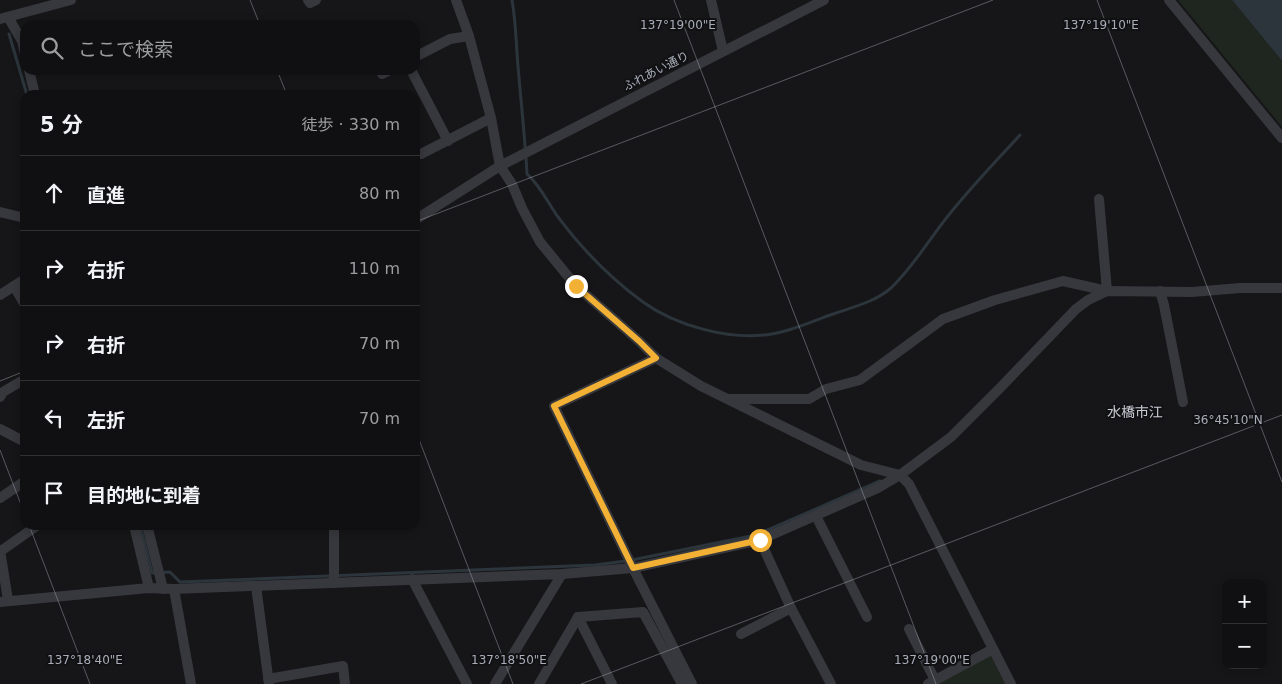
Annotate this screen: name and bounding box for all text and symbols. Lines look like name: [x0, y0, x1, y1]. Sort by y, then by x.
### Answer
text: 137°19'00"E: [640, 18, 716, 32]
text: 137°19'10"E: [1063, 18, 1139, 32]
search box: [20, 20, 420, 75]
icon: search: [38, 34, 66, 62]
text: ここで検索: [78, 38, 173, 60]
street label: ふれあい通り: [621, 48, 691, 94]
text: 5 分: [40, 113, 83, 137]
text: 徒歩 · 330 m: [302, 115, 400, 134]
icon: ahead: [40, 179, 68, 207]
text: 直進: [87, 184, 125, 206]
text: 80 m: [359, 184, 400, 203]
icon: right: [40, 254, 68, 282]
text: 右折: [87, 259, 125, 281]
text: 110 m: [349, 259, 400, 278]
route end: [565, 275, 588, 298]
icon: right: [40, 329, 68, 357]
text: 右折: [87, 334, 125, 356]
text: 70 m: [359, 334, 400, 353]
icon: left: [40, 404, 68, 432]
district label: 水橋市江: [1107, 404, 1163, 420]
text: 左折: [87, 409, 125, 431]
text: 70 m: [359, 409, 400, 428]
text: 36°45'10"N: [1193, 413, 1263, 427]
icon: arrive: [40, 479, 68, 507]
text: 目的地に到着: [87, 484, 201, 506]
route start: [749, 529, 772, 552]
map controls: [1222, 579, 1267, 669]
button: +: [1222, 579, 1267, 624]
button: −: [1222, 624, 1267, 669]
text: 137°18'40"E: [47, 653, 123, 667]
text: 137°18'50"E: [471, 653, 547, 667]
text: 137°19'00"E: [894, 653, 970, 667]

